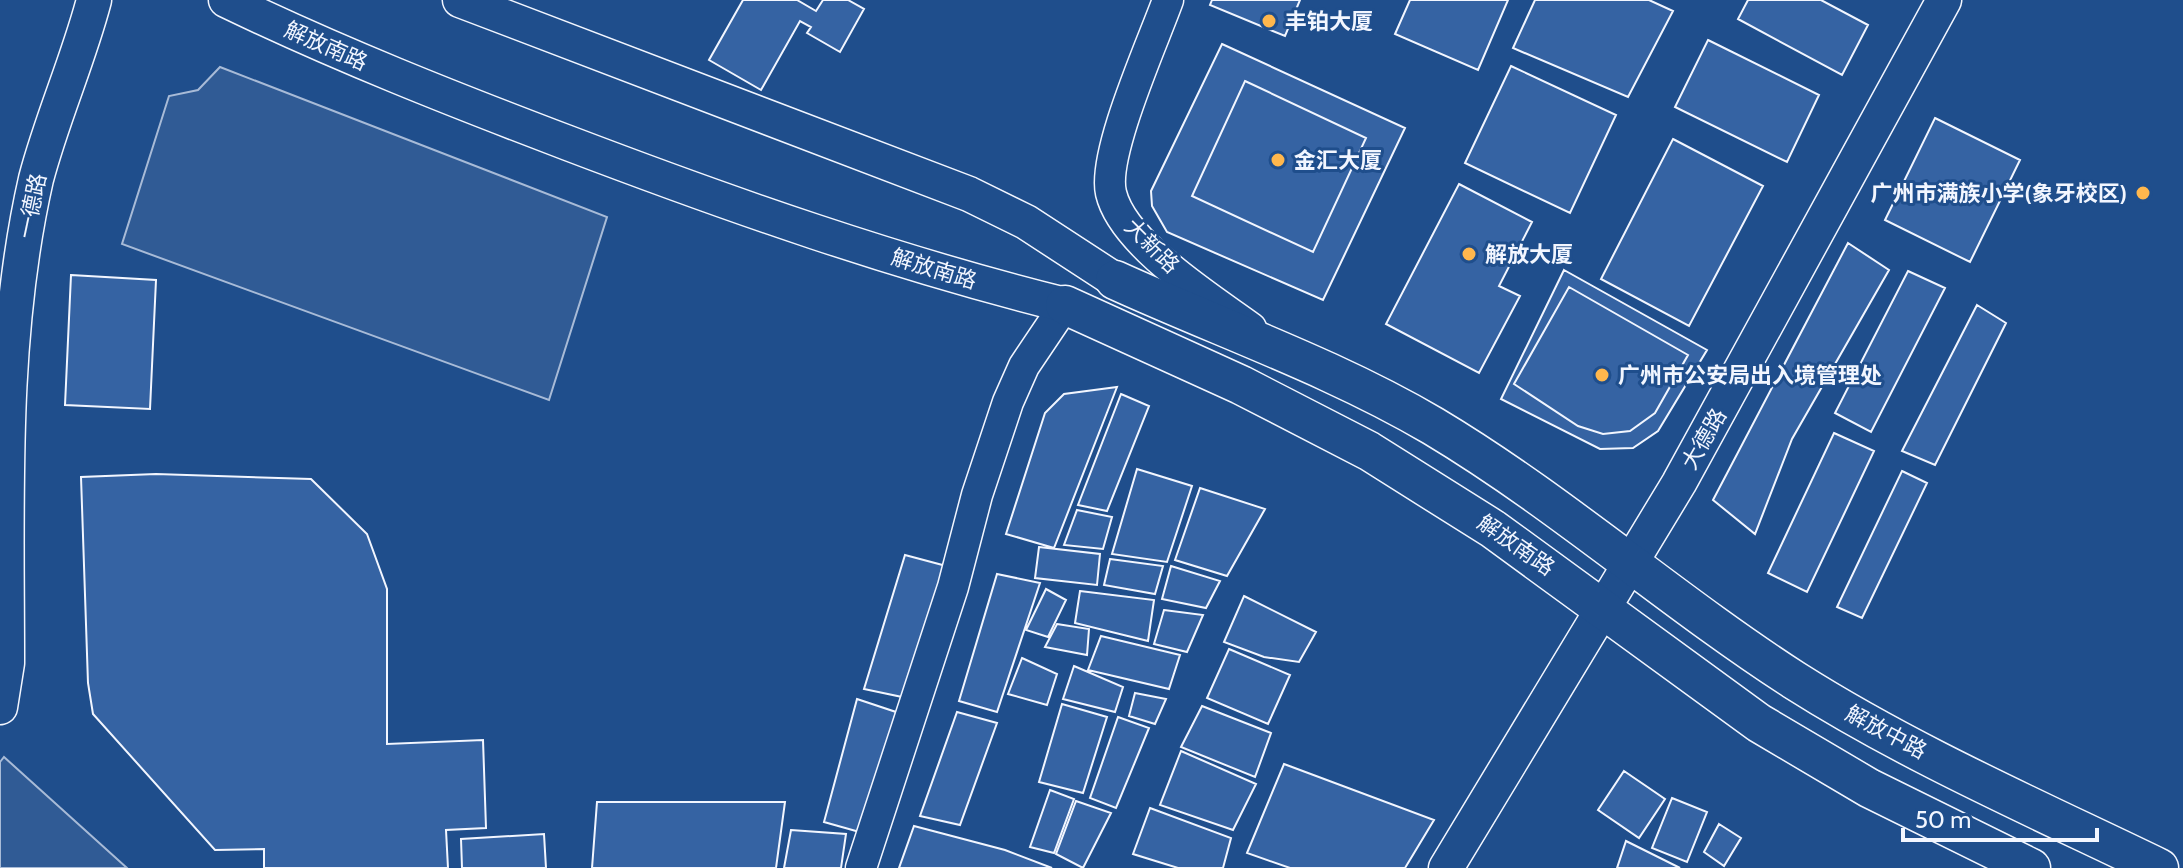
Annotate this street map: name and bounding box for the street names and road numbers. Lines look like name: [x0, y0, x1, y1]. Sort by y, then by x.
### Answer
street label: 解放南路: [280, 16, 372, 76]
street label: 一德路: [12, 171, 52, 241]
street label: 大新路: [1119, 213, 1185, 279]
street label: 解放南路: [888, 243, 980, 295]
street label: 大德路: [1676, 404, 1732, 474]
street label: 解放南路: [1472, 509, 1560, 581]
street label: 解放中路: [1841, 699, 1931, 765]

